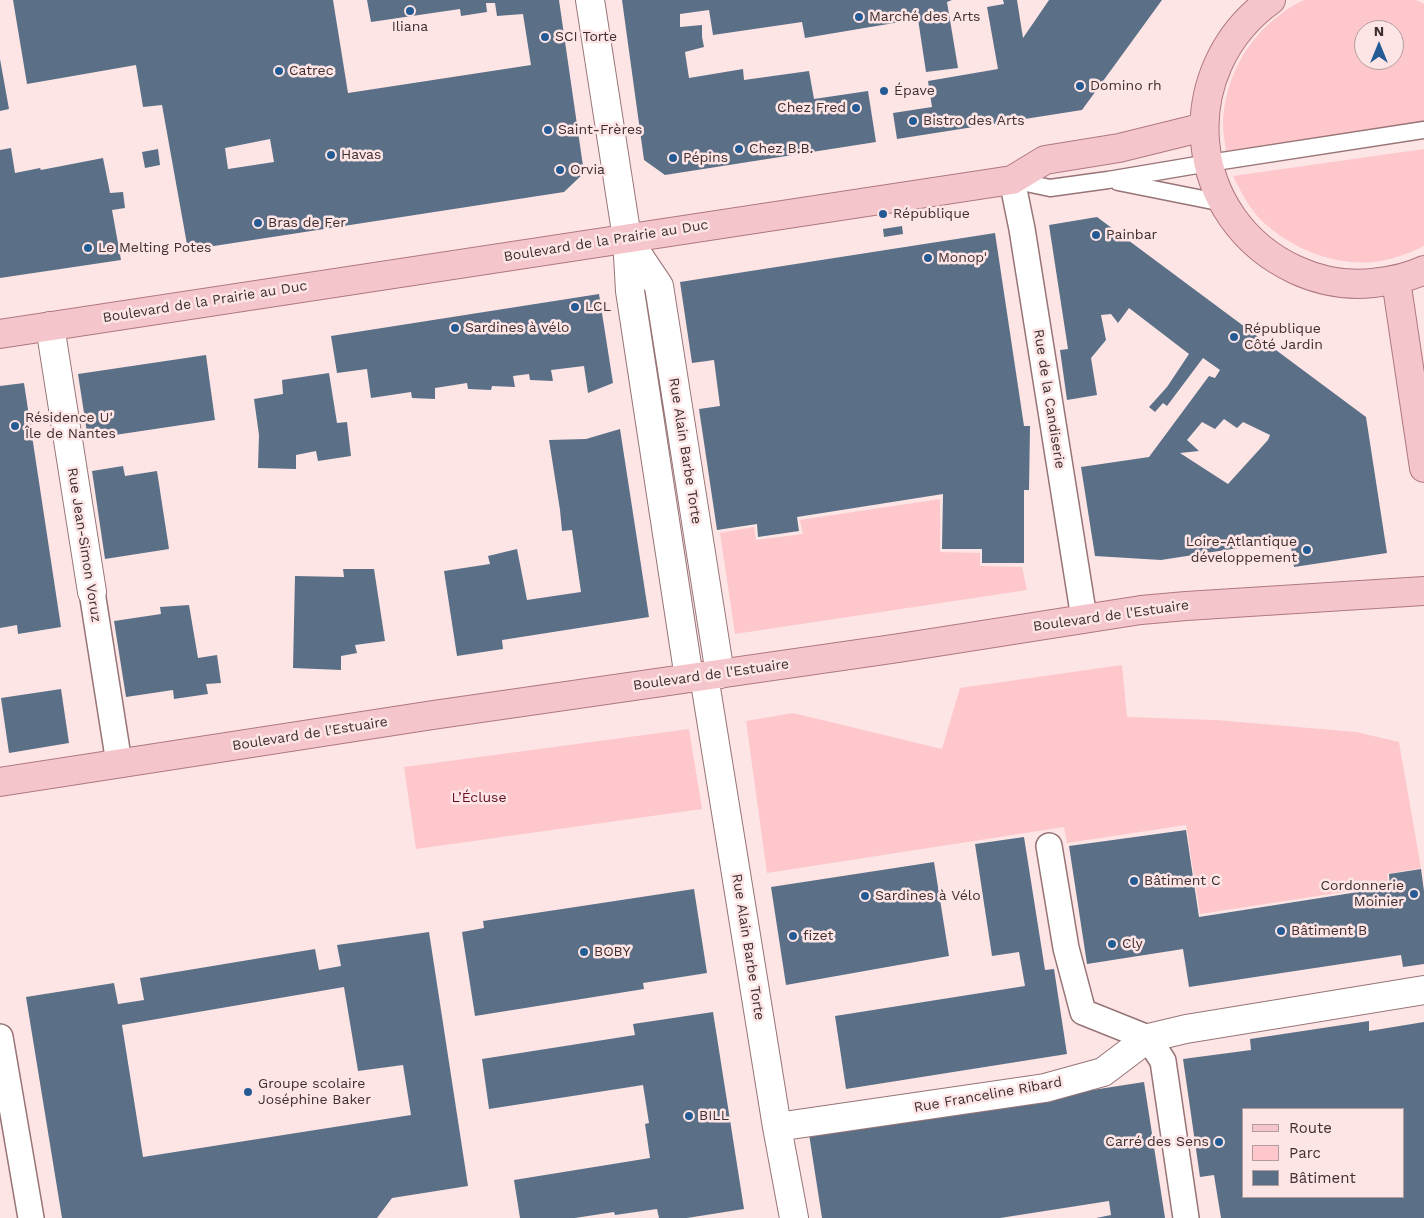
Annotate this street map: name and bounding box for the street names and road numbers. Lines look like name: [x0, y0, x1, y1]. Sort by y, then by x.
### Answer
street label: Boulevard de la Prairie au Duc: [502, 217, 710, 265]
street label: Boulevard de la Prairie au Duc: [101, 278, 309, 326]
street label: Rue de la Candiserie: [1030, 328, 1068, 470]
street label: Rue Alain Barbe Torte: [665, 376, 705, 526]
street label: Rue Jean-Simon Voruz: [63, 466, 105, 624]
street label: Boulevard de l'Estuaire: [1032, 597, 1190, 635]
street label: Boulevard de l'Estuaire: [632, 656, 790, 694]
street label: Boulevard de l'Estuaire: [231, 713, 389, 755]
street label: Rue Alain Barbe Torte: [728, 872, 768, 1022]
street label: Rue Franceline Ribard: [913, 1074, 1063, 1116]

